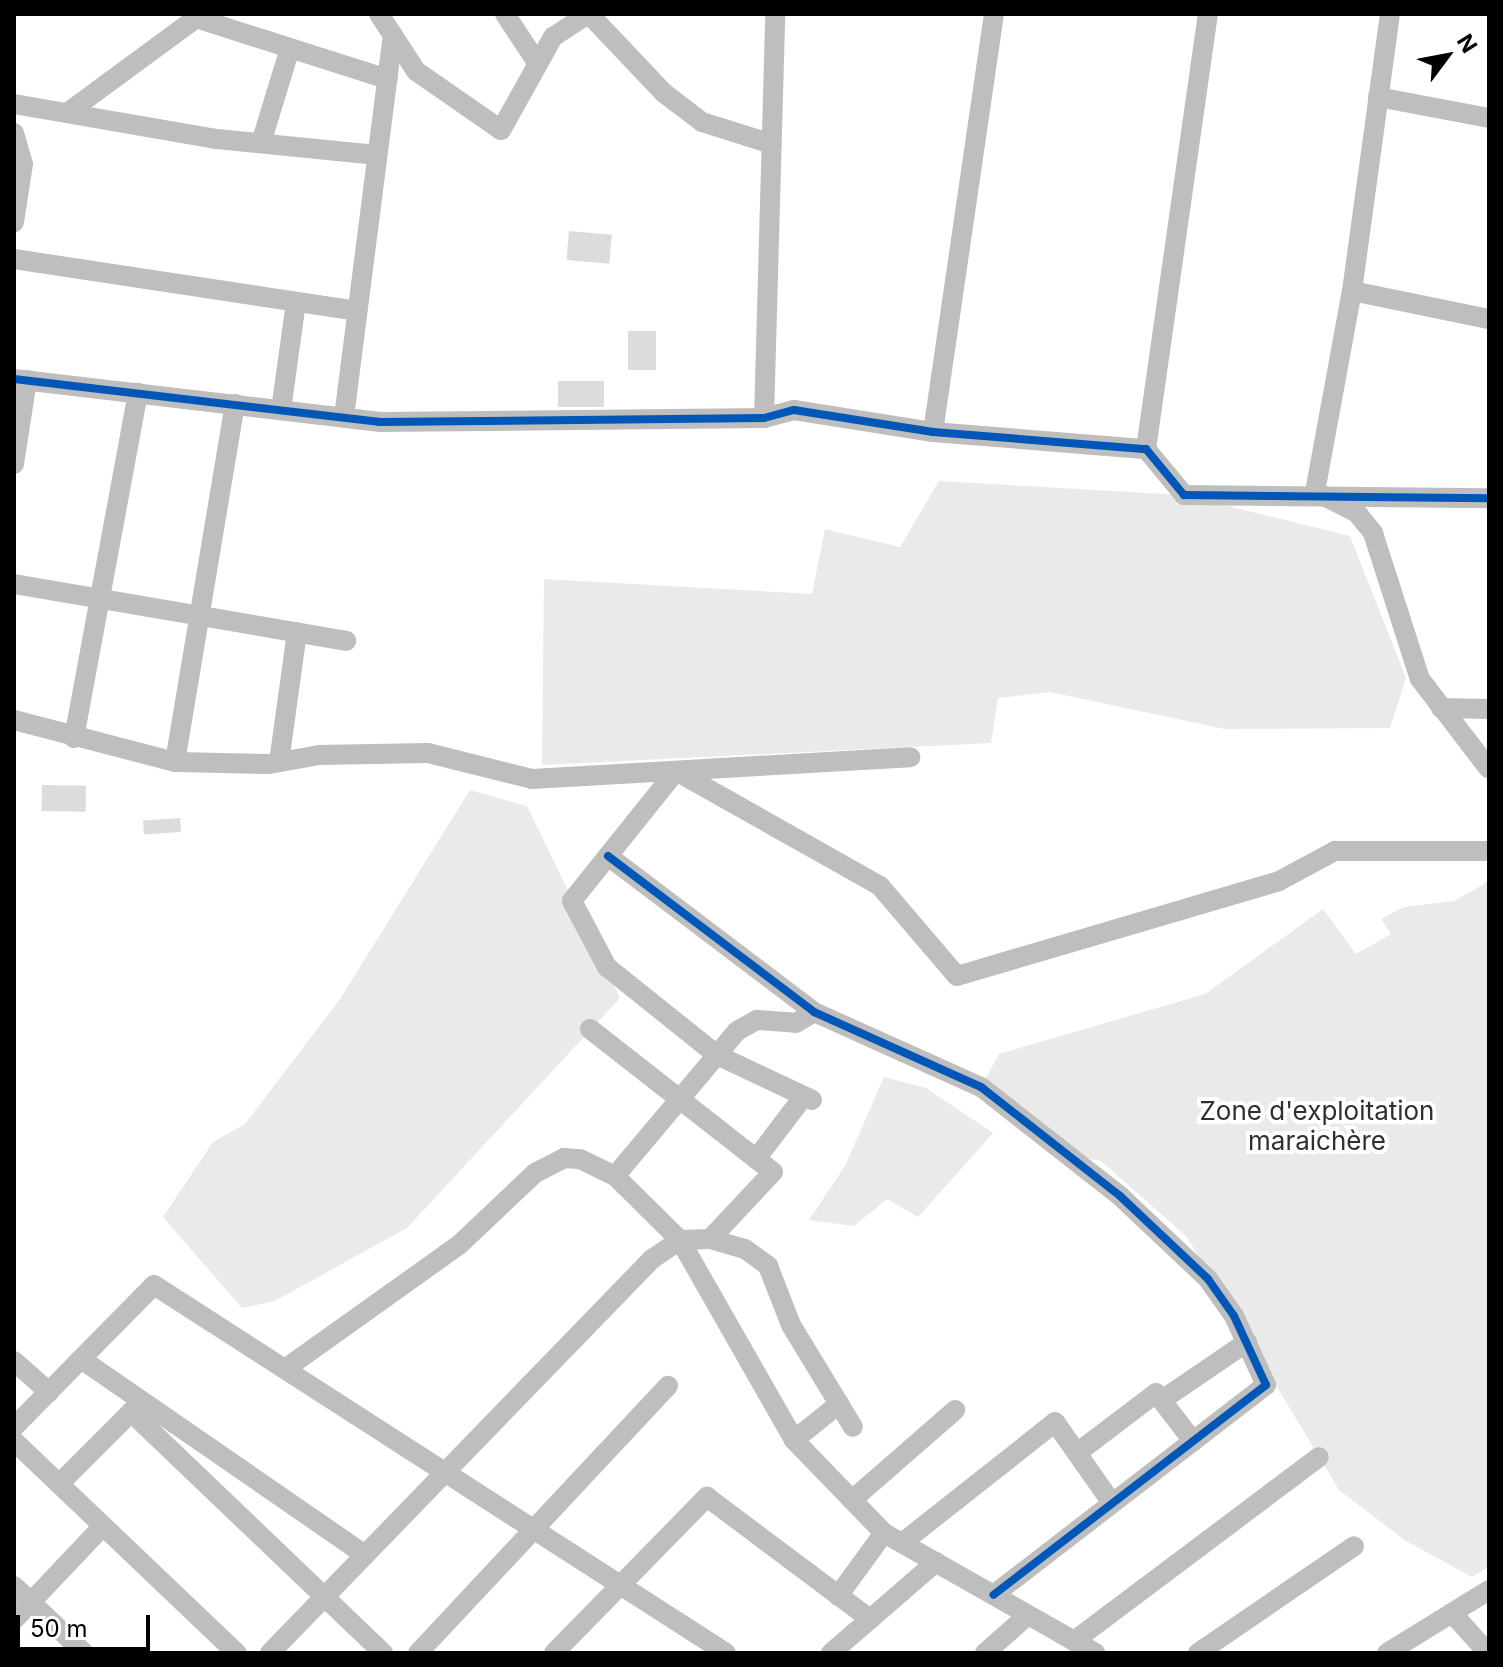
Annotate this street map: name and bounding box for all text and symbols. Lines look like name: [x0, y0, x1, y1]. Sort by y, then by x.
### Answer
north arrow: [1407, 16, 1487, 96]
text: N: [1452, 29, 1483, 57]
park label: Zone d'exploitation maraichère: [1200, 1095, 1434, 1156]
scale bar: [20, 1599, 154, 1649]
text: 50 m: [30, 1614, 88, 1643]

